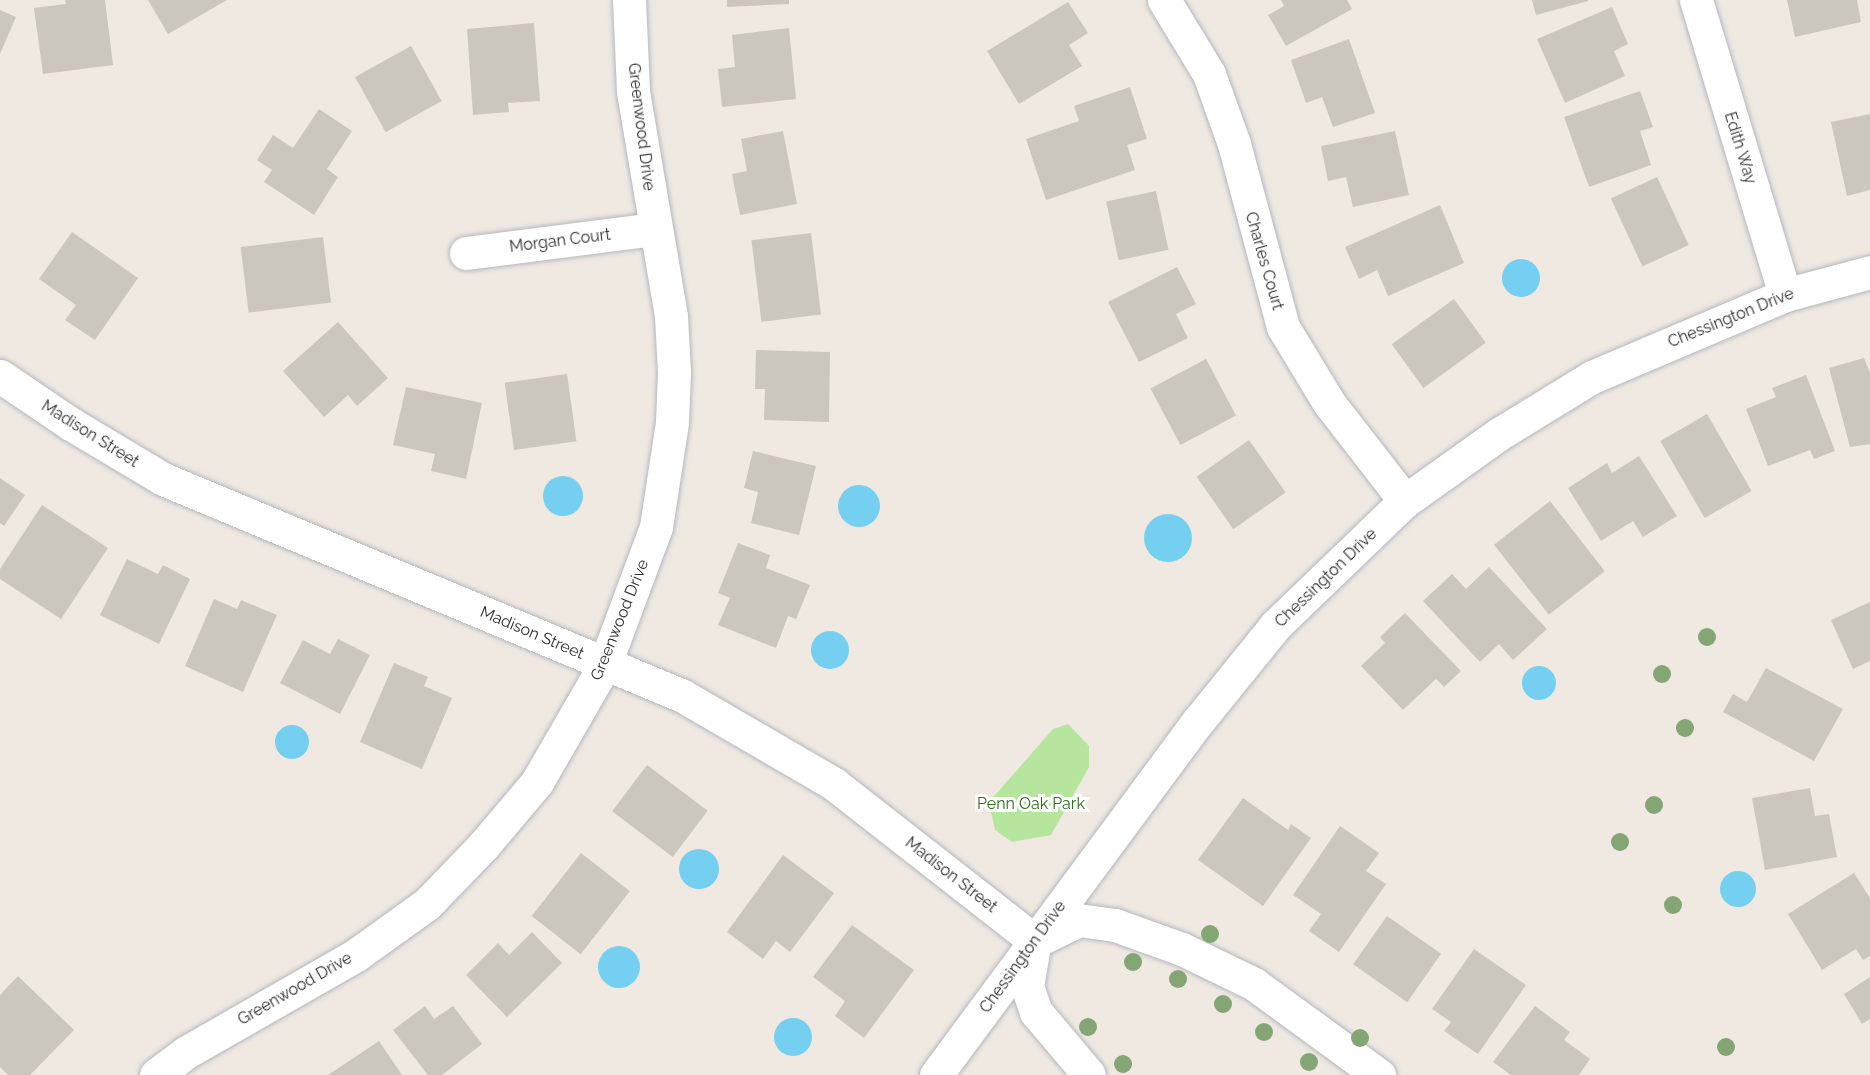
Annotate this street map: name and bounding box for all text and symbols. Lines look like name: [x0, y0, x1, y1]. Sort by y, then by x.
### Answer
street label: Greenwood Drive: [624, 62, 658, 192]
street label: Edith Way: [1720, 109, 1760, 187]
street label: Charles Court: [1241, 210, 1287, 312]
street label: Morgan Court: [508, 225, 612, 257]
street label: Chessington Drive: [1665, 284, 1797, 352]
street label: Madison Street: [38, 396, 142, 472]
street label: Chessington Drive: [1271, 524, 1381, 632]
street label: Greenwood Drive: [587, 557, 653, 683]
street label: Madison Street: [477, 602, 587, 664]
park label: Penn Oak Park: [977, 794, 1085, 814]
street label: Madison Street: [901, 833, 1001, 917]
street label: Chessington Drive: [976, 897, 1070, 1017]
street label: Greenwood Drive: [234, 949, 356, 1029]

